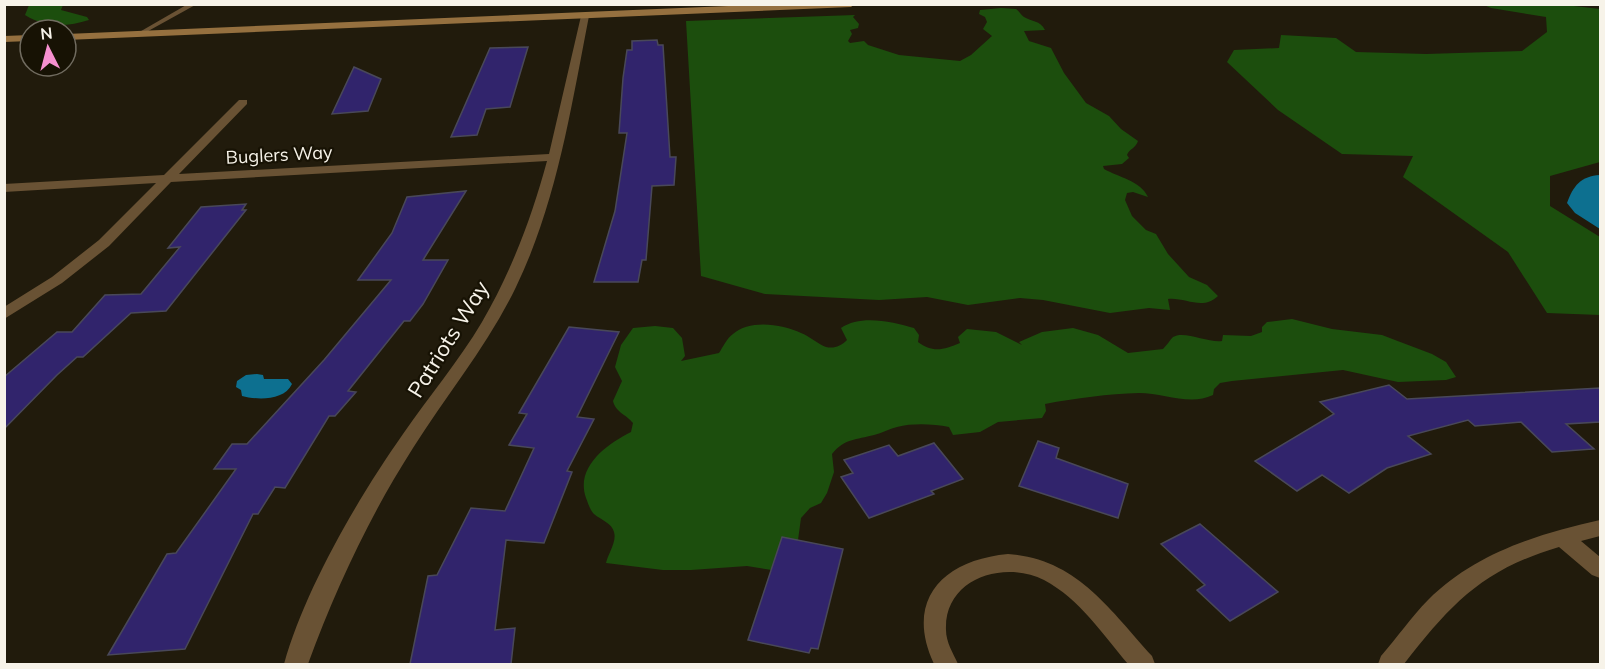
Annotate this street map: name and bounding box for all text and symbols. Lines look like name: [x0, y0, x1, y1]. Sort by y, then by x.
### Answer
north arrow: [18, 18, 78, 78]
text: N: [39, 23, 53, 44]
street label: Buglers Way: [225, 140, 333, 169]
street label: Patriots Way: [401, 275, 495, 403]

